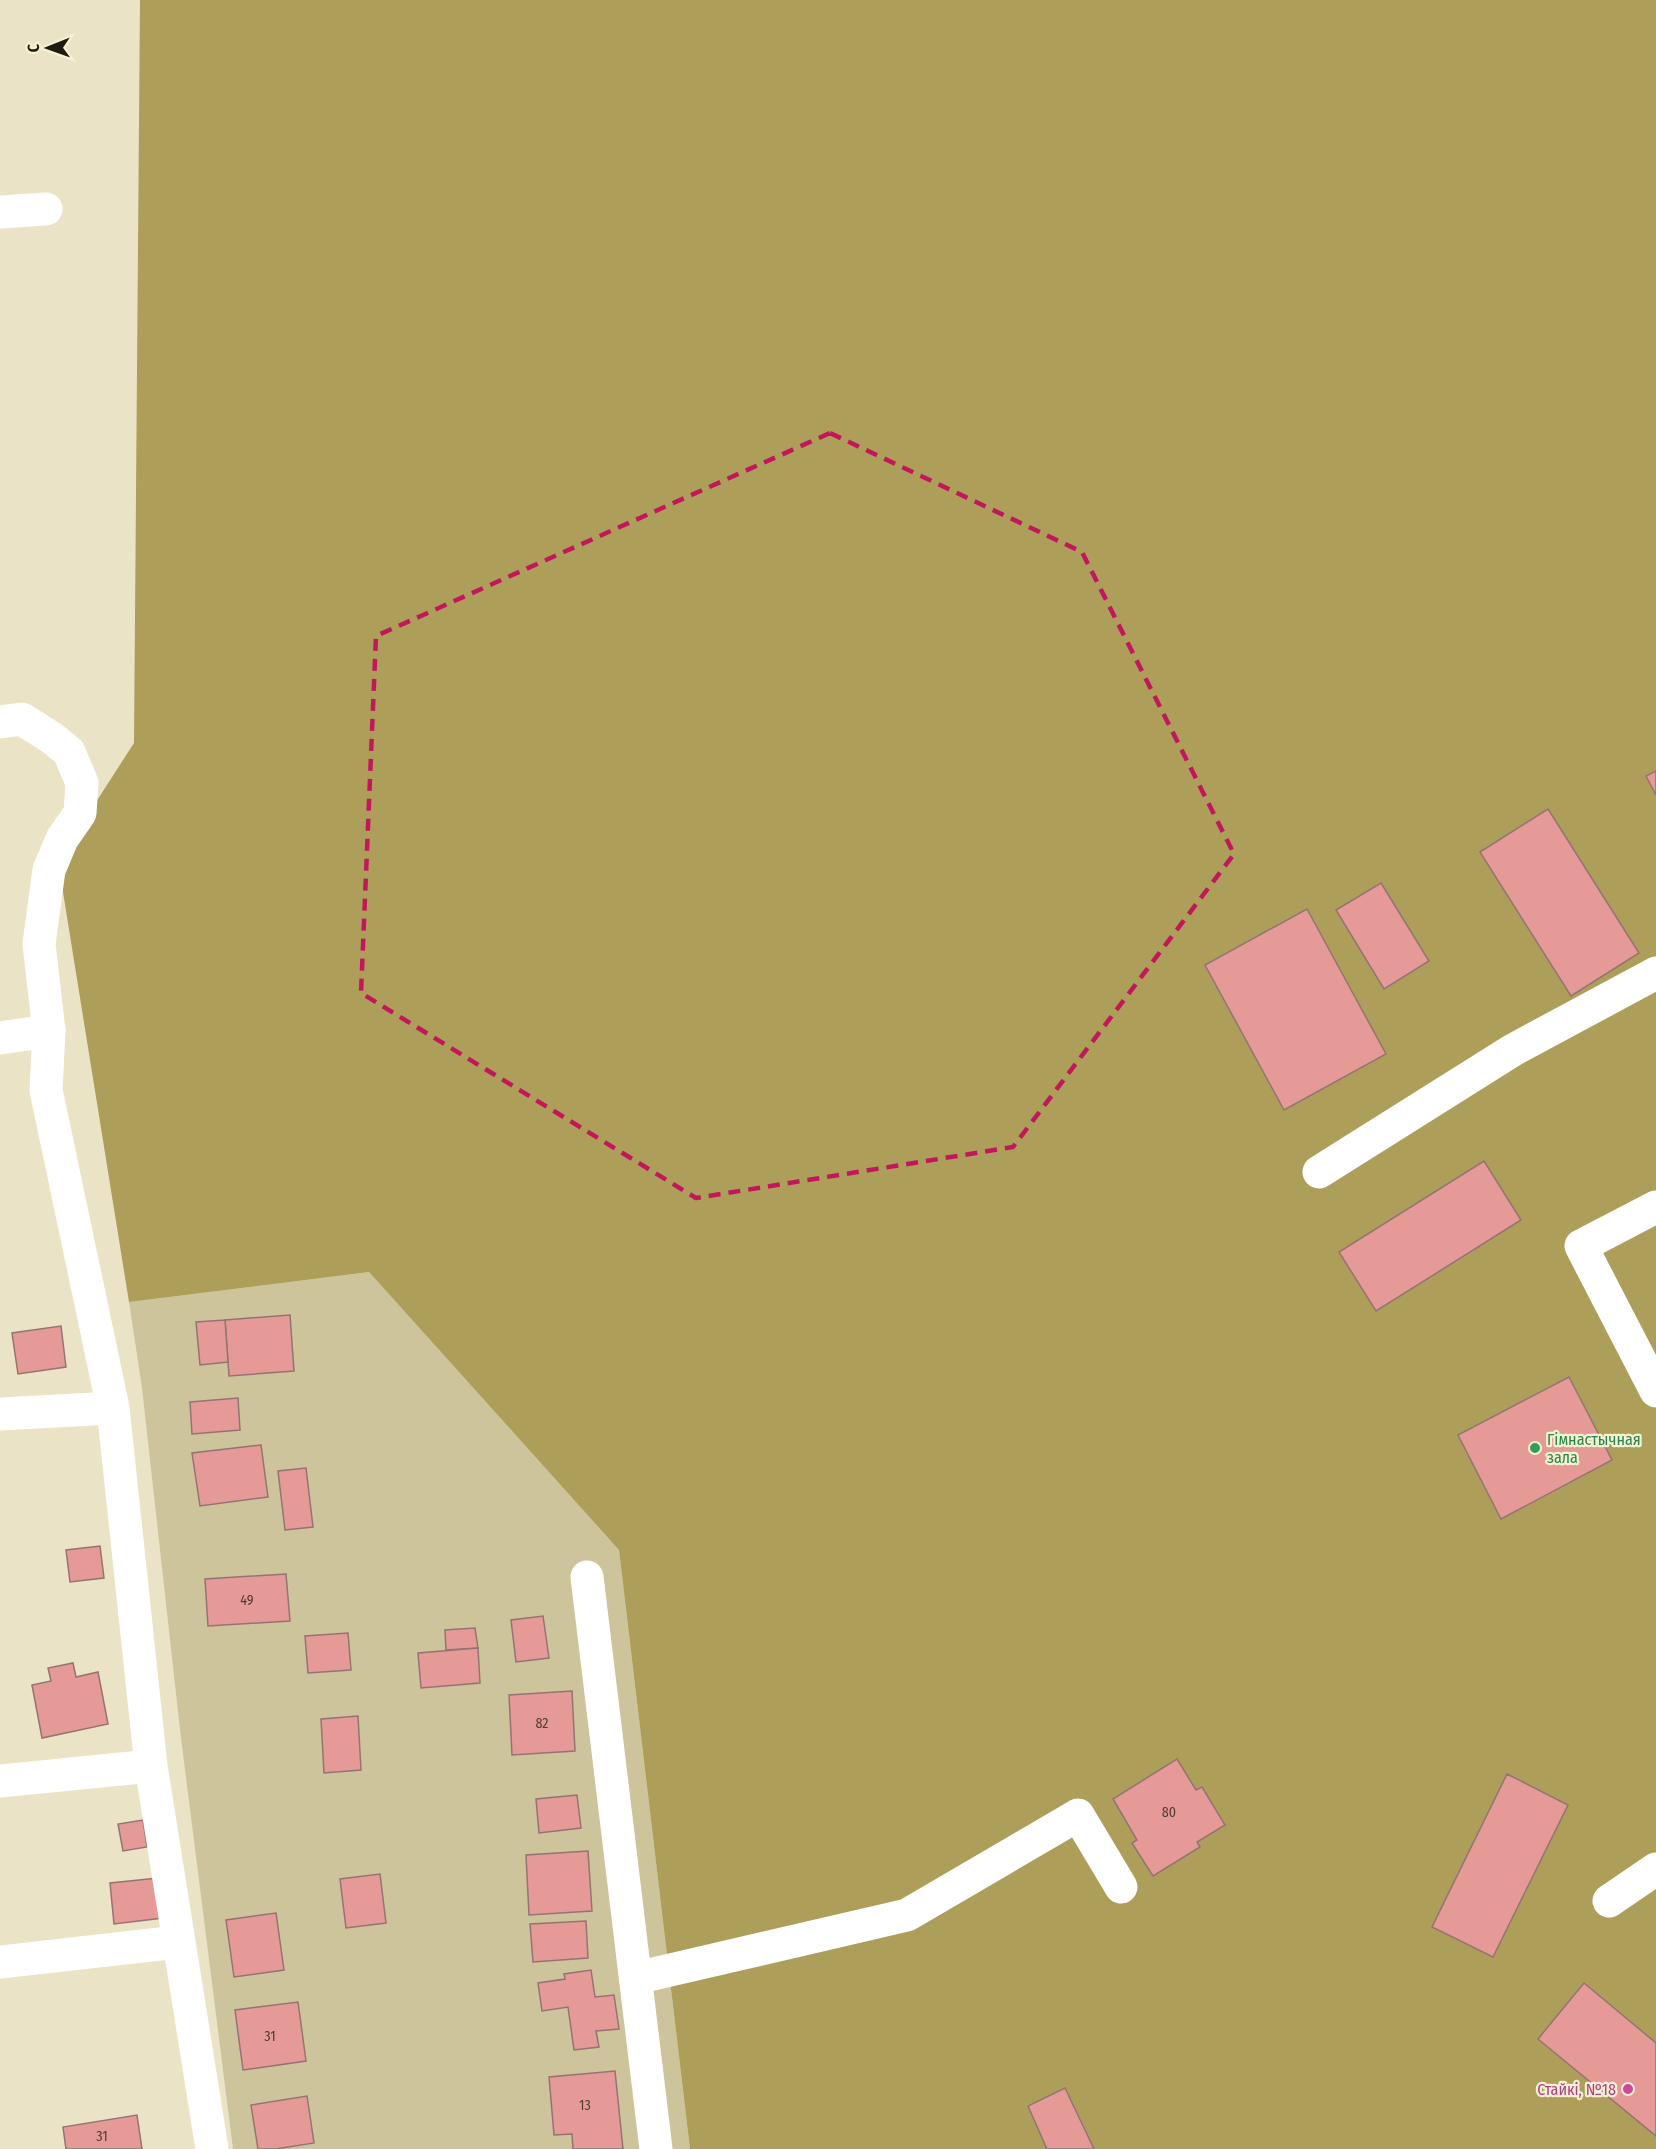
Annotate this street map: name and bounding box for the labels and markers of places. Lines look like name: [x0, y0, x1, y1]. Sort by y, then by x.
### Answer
place label: Гімнастычная зала: [1547, 1430, 1641, 1467]
marker: Гімнастычная зала: [1528, 1441, 1542, 1455]
place label: Стайкі, №18: [1537, 2080, 1616, 2099]
marker: Стайкі, №18: [1621, 2082, 1635, 2096]

